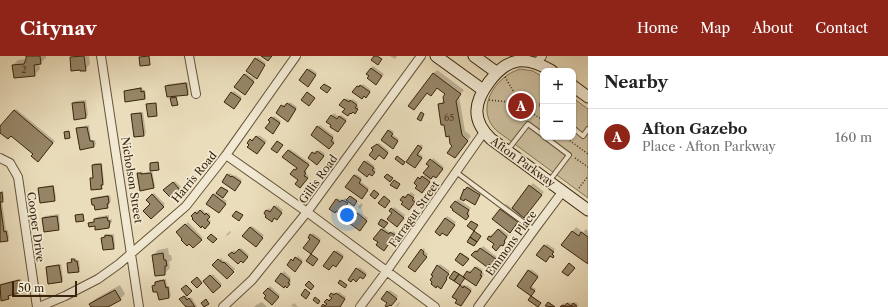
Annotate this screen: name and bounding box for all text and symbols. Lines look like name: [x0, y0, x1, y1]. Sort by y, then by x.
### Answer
text: Citynav: [20, 17, 97, 40]
text: Home: [637, 19, 678, 37]
text: Map: [700, 19, 730, 37]
text: About: [752, 19, 793, 37]
text: Contact: [815, 19, 868, 37]
house number: 2: [21, 64, 27, 75]
map controls: [540, 68, 576, 140]
button: +: [540, 68, 576, 104]
text: Nearby: [604, 72, 668, 92]
pin: A: [508, 91, 534, 121]
button: −: [540, 104, 576, 140]
house number: 65: [444, 112, 454, 123]
text: Afton Gazebo: [642, 119, 747, 138]
text: A: [612, 129, 622, 145]
text: 160 m: [835, 129, 872, 145]
street label: Afton Parkway: [487, 133, 559, 191]
street label: Nicholson Street: [118, 136, 146, 224]
text: Place · Afton Parkway: [642, 138, 776, 154]
street label: Harris Road: [168, 148, 220, 206]
street label: Gillis Road: [296, 152, 341, 206]
street label: Farragut Street: [386, 178, 442, 250]
street label: Cooper Drive: [24, 191, 48, 263]
your location: [337, 205, 357, 225]
street label: Emmons Place: [483, 207, 539, 279]
scale bar: [12, 279, 77, 298]
text: 50 m: [18, 281, 44, 295]

